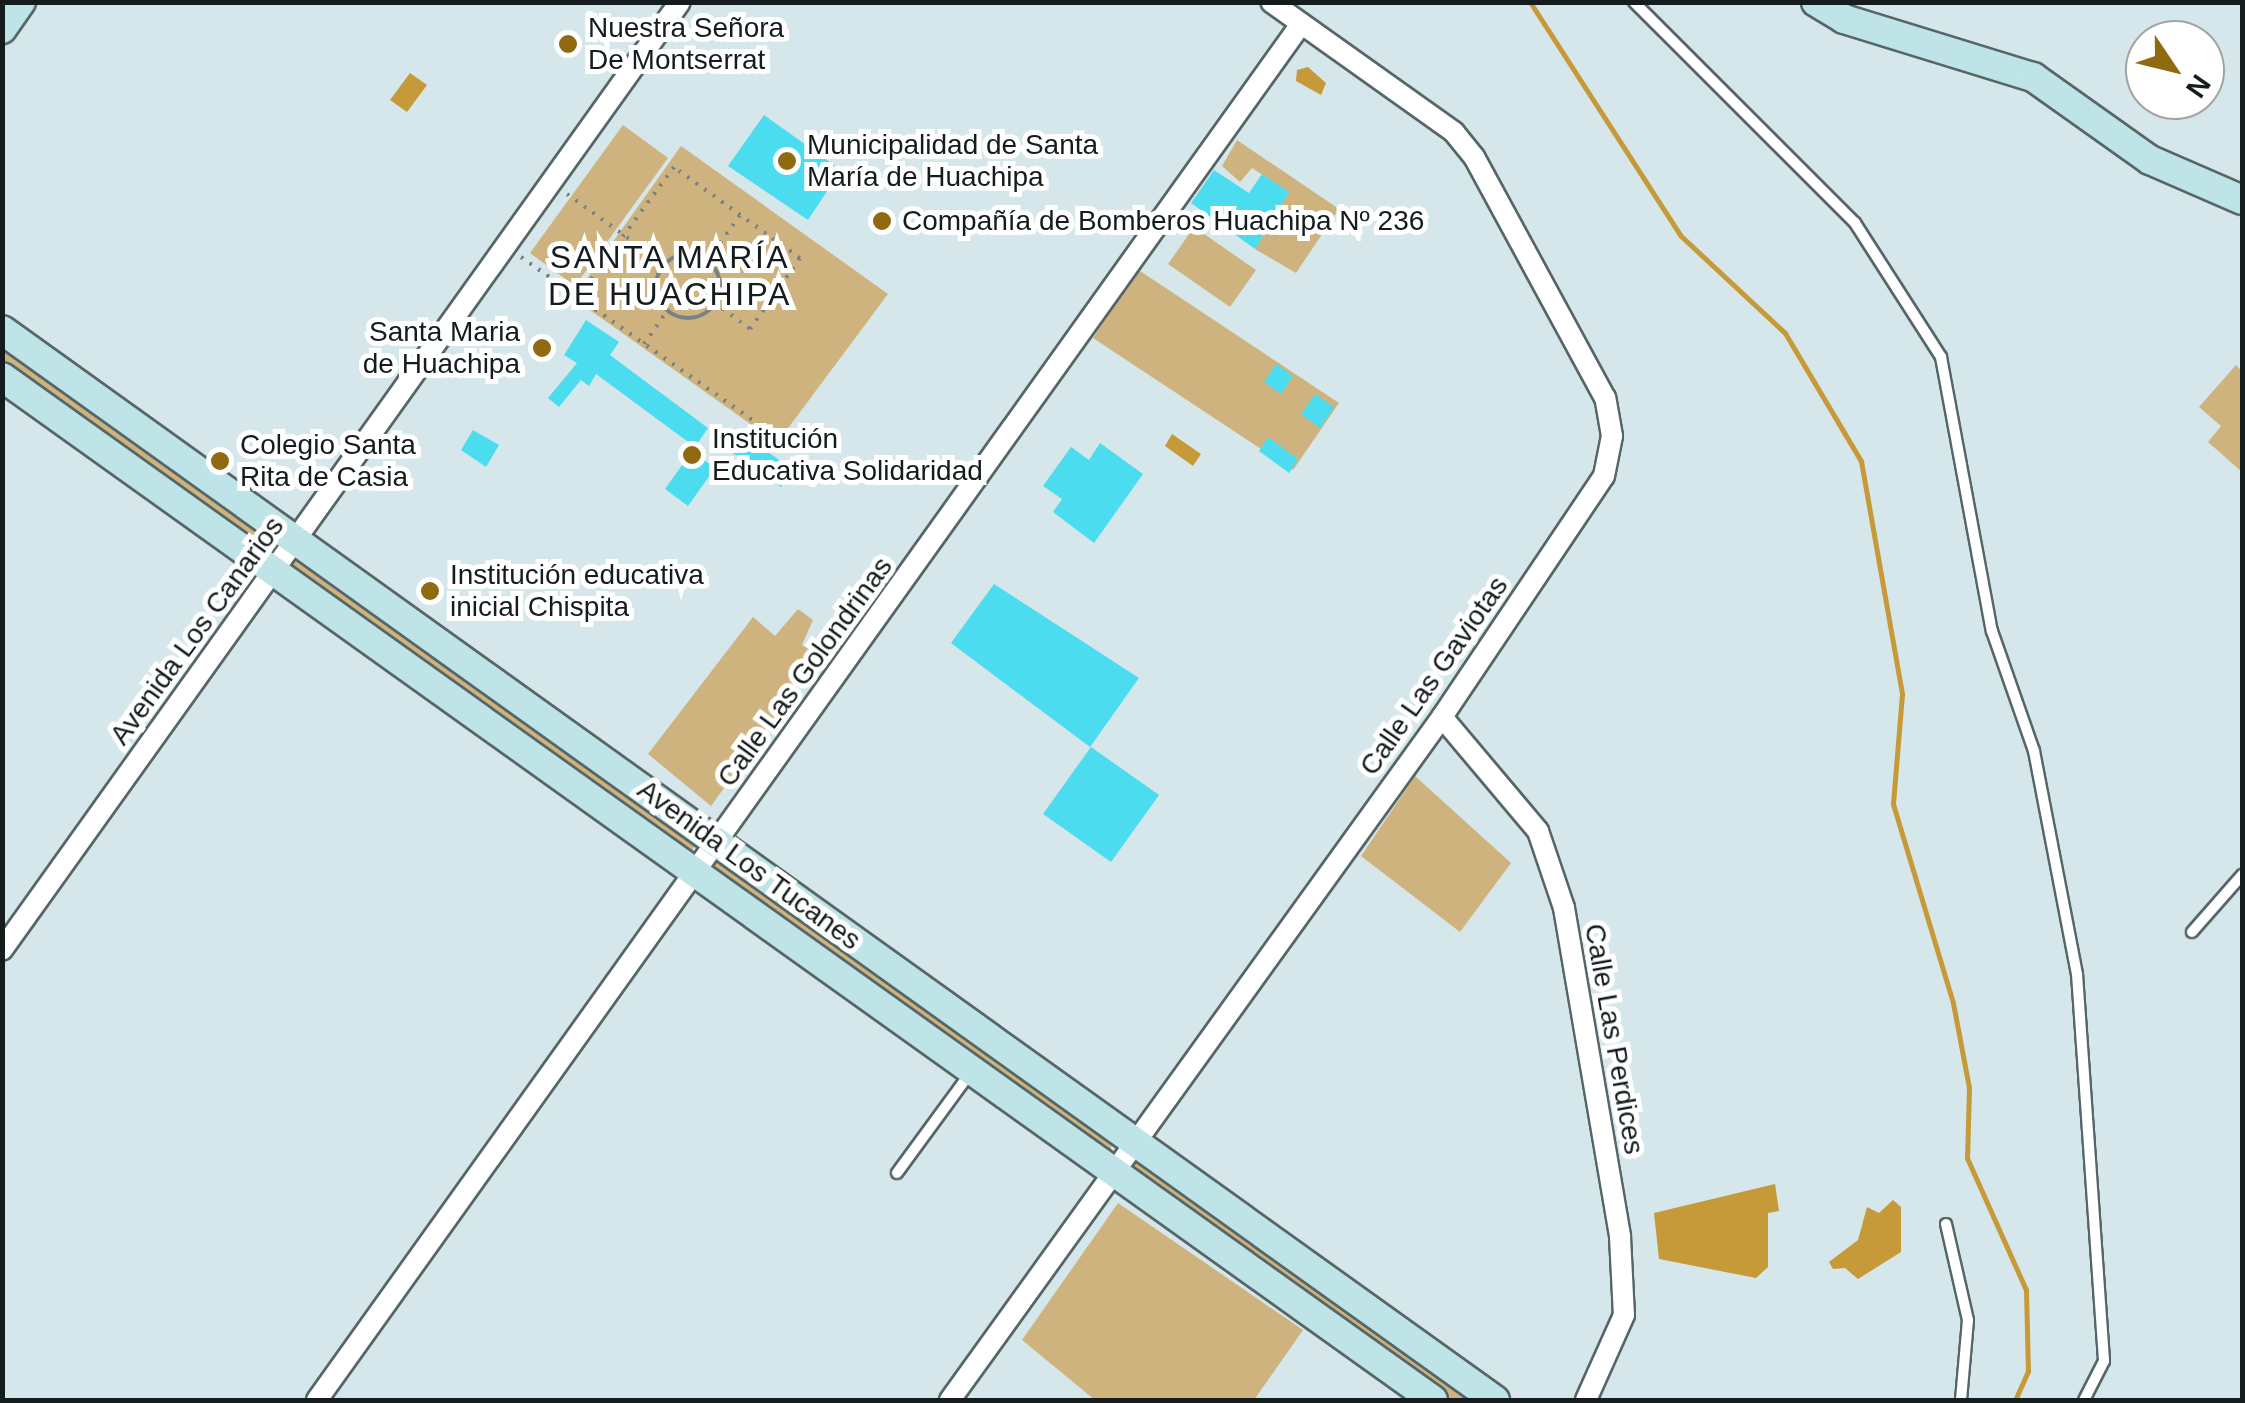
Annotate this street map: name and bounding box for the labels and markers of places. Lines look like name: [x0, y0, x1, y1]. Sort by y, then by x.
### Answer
place label: Nuestra Señora De Montserrat: [588, 11, 784, 77]
marker: Nuestra Señora De Montserrat: [557, 33, 579, 55]
place label: Municipalidad de Santa María de Huachipa: [807, 128, 1098, 194]
marker: Municipalidad de Santa María de Huachipa: [776, 150, 798, 172]
place label: Compañía de Bomberos Huachipa Nº 236: [902, 204, 1424, 238]
marker: Compañía de Bomberos Huachipa Nº 236: [871, 210, 893, 232]
place label: Santa Maria de Huachipa: [363, 315, 520, 381]
marker: Santa Maria de Huachipa: [529, 335, 555, 361]
place label: Institución Educativa Solidaridad: [712, 422, 983, 488]
place label: Colegio Santa Rita de Casia: [240, 428, 416, 494]
marker: Institución Educativa Solidaridad: [681, 444, 703, 466]
marker: Colegio Santa Rita de Casia: [209, 450, 231, 472]
place label: Institución educativa inicial Chispita: [450, 558, 704, 624]
marker: Institución educativa inicial Chispita: [419, 580, 441, 602]

